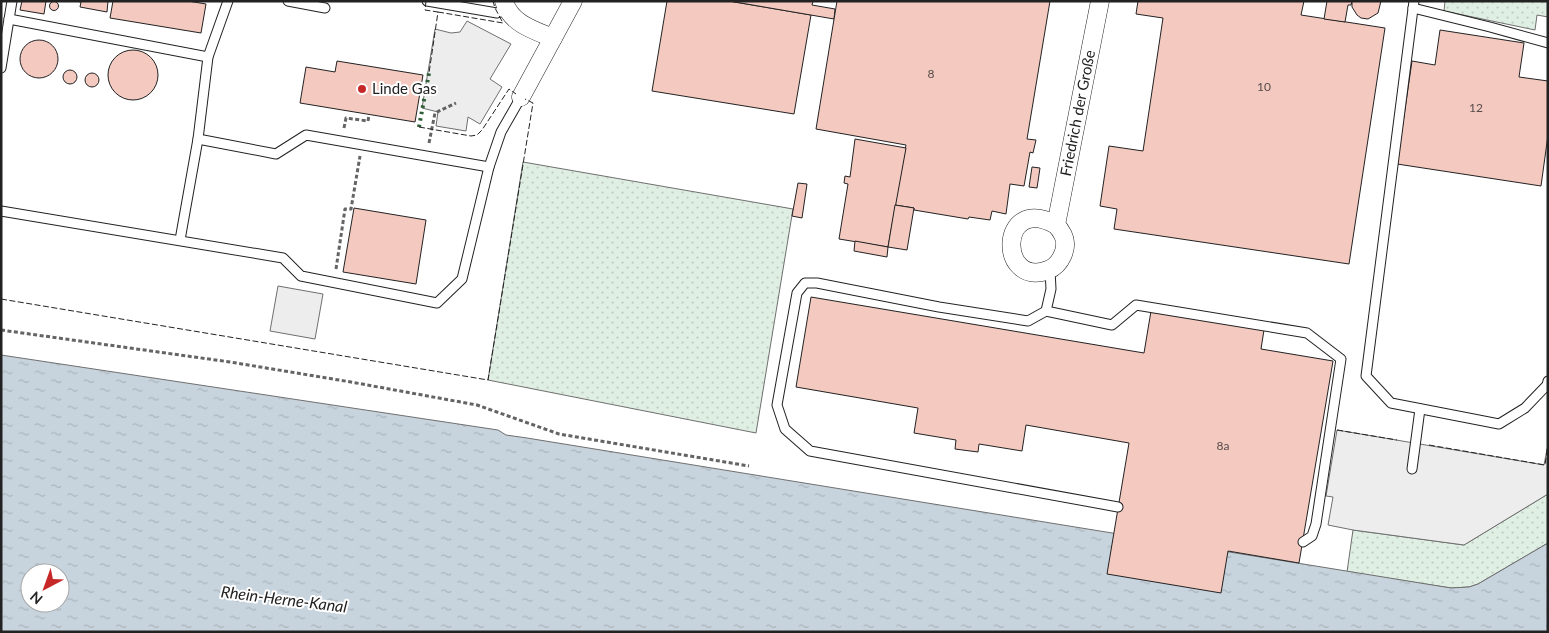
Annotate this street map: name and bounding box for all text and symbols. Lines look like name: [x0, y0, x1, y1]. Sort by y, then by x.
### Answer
street label: Friedrich der Große: [1056, 48, 1098, 178]
house number: 8: [928, 66, 935, 81]
place label: Linde Gas: [372, 79, 437, 97]
house number: 10: [1257, 79, 1271, 94]
marker: Linde Gas: [356, 83, 368, 95]
house number: 12: [1469, 100, 1483, 115]
house number: 8a: [1217, 438, 1229, 453]
north arrow: [20, 563, 70, 613]
water label: Rhein-Herne-Kanal: [220, 581, 349, 616]
text: N: [26, 588, 46, 608]

